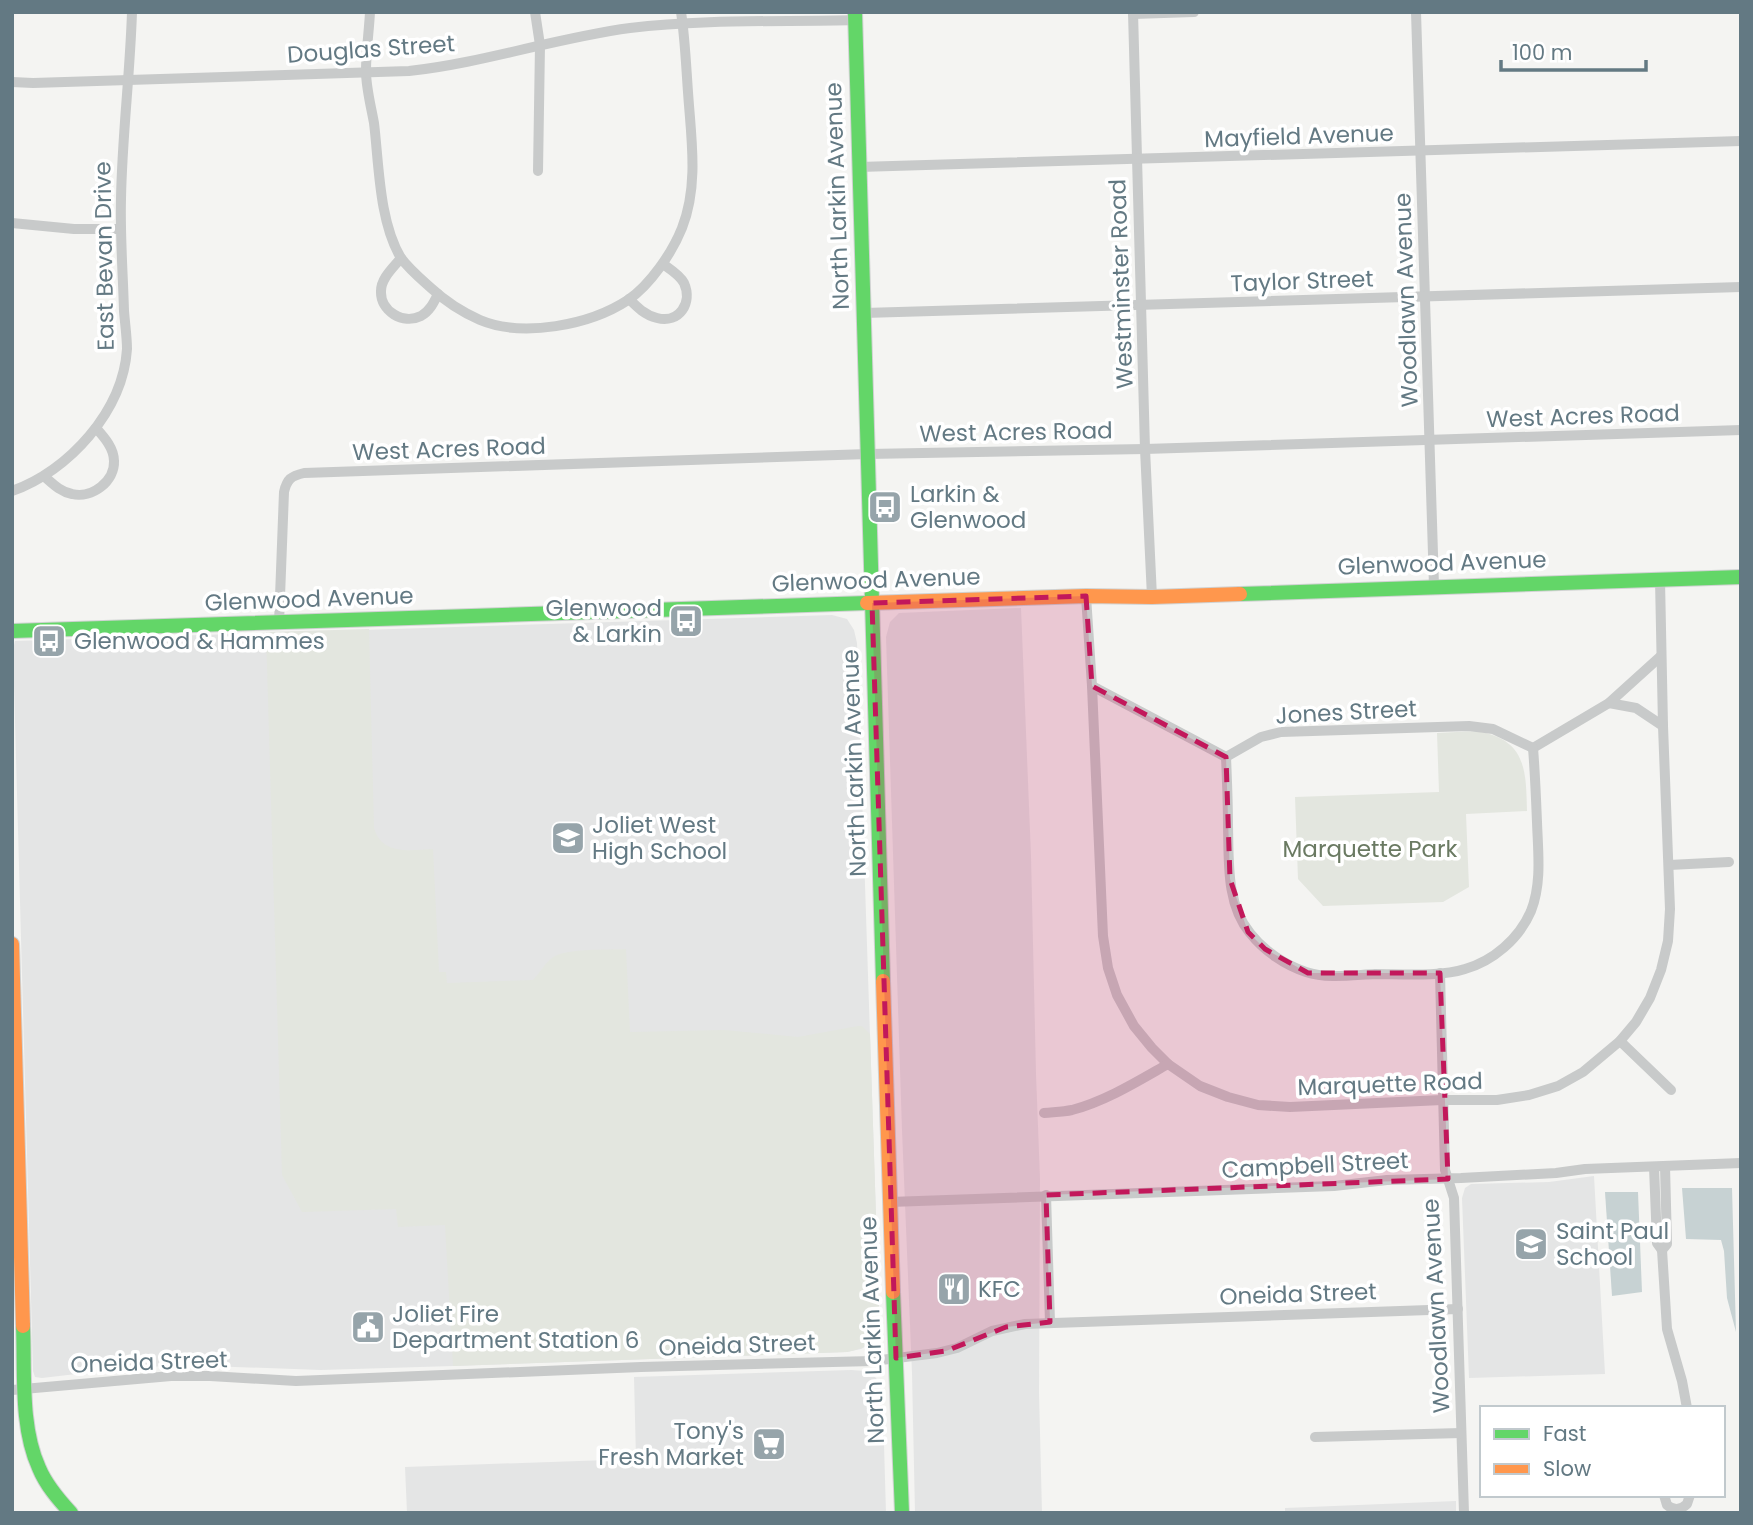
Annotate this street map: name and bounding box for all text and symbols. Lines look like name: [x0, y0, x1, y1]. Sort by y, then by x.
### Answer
street label: Douglas Street: [286, 27, 456, 71]
scale bar: [1501, 28, 1646, 72]
text: 100 m: [1512, 38, 1572, 67]
street label: North Larkin Avenue: [817, 82, 857, 310]
street label: Mayfield Avenue: [1204, 117, 1394, 155]
street label: East Bevan Drive: [86, 161, 122, 351]
street label: Westminster Road: [1101, 178, 1141, 390]
street label: Woodlawn Avenue: [1386, 192, 1426, 408]
street label: Taylor Street: [1230, 263, 1374, 299]
street label: West Acres Road: [1486, 397, 1680, 435]
street label: West Acres Road: [919, 414, 1113, 450]
street label: West Acres Road: [352, 430, 546, 468]
place label: Larkin & Glenwood: [910, 478, 1026, 536]
bus stop icon: Larkin & Glenwood: [866, 488, 904, 526]
street label: Glenwood Avenue: [1337, 543, 1547, 583]
street label: Glenwood Avenue: [771, 560, 981, 600]
street label: Glenwood Avenue: [204, 579, 414, 619]
place label: Glenwood & Larkin: [546, 592, 662, 650]
bus stop icon: Glenwood & Larkin: [667, 602, 705, 640]
bus stop icon: Glenwood & Hammes: [30, 622, 68, 660]
place label: Glenwood & Hammes: [74, 625, 325, 657]
street label: North Larkin Avenue: [834, 649, 874, 877]
street label: Jones Street: [1275, 692, 1417, 732]
place label: Joliet West High School: [592, 809, 727, 867]
school or university icon: Joliet West High School: [549, 819, 587, 857]
park label: Marquette Park: [1283, 833, 1458, 865]
street label: Marquette Road: [1297, 1065, 1483, 1103]
street label: Campbell Street: [1221, 1144, 1409, 1186]
street label: Woodlawn Avenue: [1414, 1198, 1458, 1414]
place label: Saint Paul School: [1556, 1215, 1669, 1273]
street label: North Larkin Avenue: [852, 1216, 892, 1444]
school or university icon: Saint Paul School: [1512, 1225, 1550, 1263]
restaurant icon: KFC: [935, 1270, 973, 1308]
place label: KFC: [978, 1273, 1021, 1305]
street label: Oneida Street: [1219, 1275, 1377, 1313]
place label: Joliet Fire Department Station 6: [392, 1298, 639, 1356]
public building icon: Joliet Fire Department Station 6: [349, 1308, 387, 1346]
street label: Oneida Street: [658, 1326, 816, 1364]
street label: Oneida Street: [70, 1343, 228, 1381]
legend: [1480, 1406, 1725, 1497]
place label: Tony's Fresh Market: [598, 1415, 744, 1473]
text: Fast: [1543, 1419, 1586, 1448]
supermarket icon: Tony's Fresh Market: [750, 1425, 788, 1463]
text: Slow: [1543, 1454, 1591, 1483]

